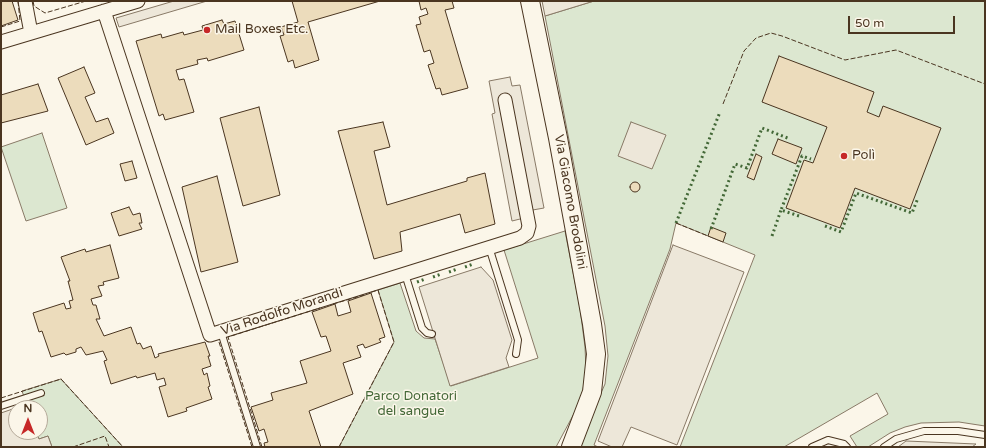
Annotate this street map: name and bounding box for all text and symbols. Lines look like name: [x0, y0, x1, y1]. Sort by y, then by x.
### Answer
scale bar: [850, 8, 957, 34]
text: 50 m: [855, 16, 884, 30]
place label: Mail Boxes Etc.: [215, 22, 308, 38]
marker: Mail Boxes Etc.: [202, 25, 212, 35]
street label: Via Giacomo Brodolini: [550, 133, 590, 271]
place label: Polì: [852, 148, 875, 164]
marker: Polì: [839, 151, 849, 161]
street label: Via Rodolfo Morandi: [219, 285, 345, 339]
park label: Parco Donatori del sangue: [365, 389, 457, 420]
north arrow: [8, 400, 48, 440]
text: N: [24, 402, 32, 415]

